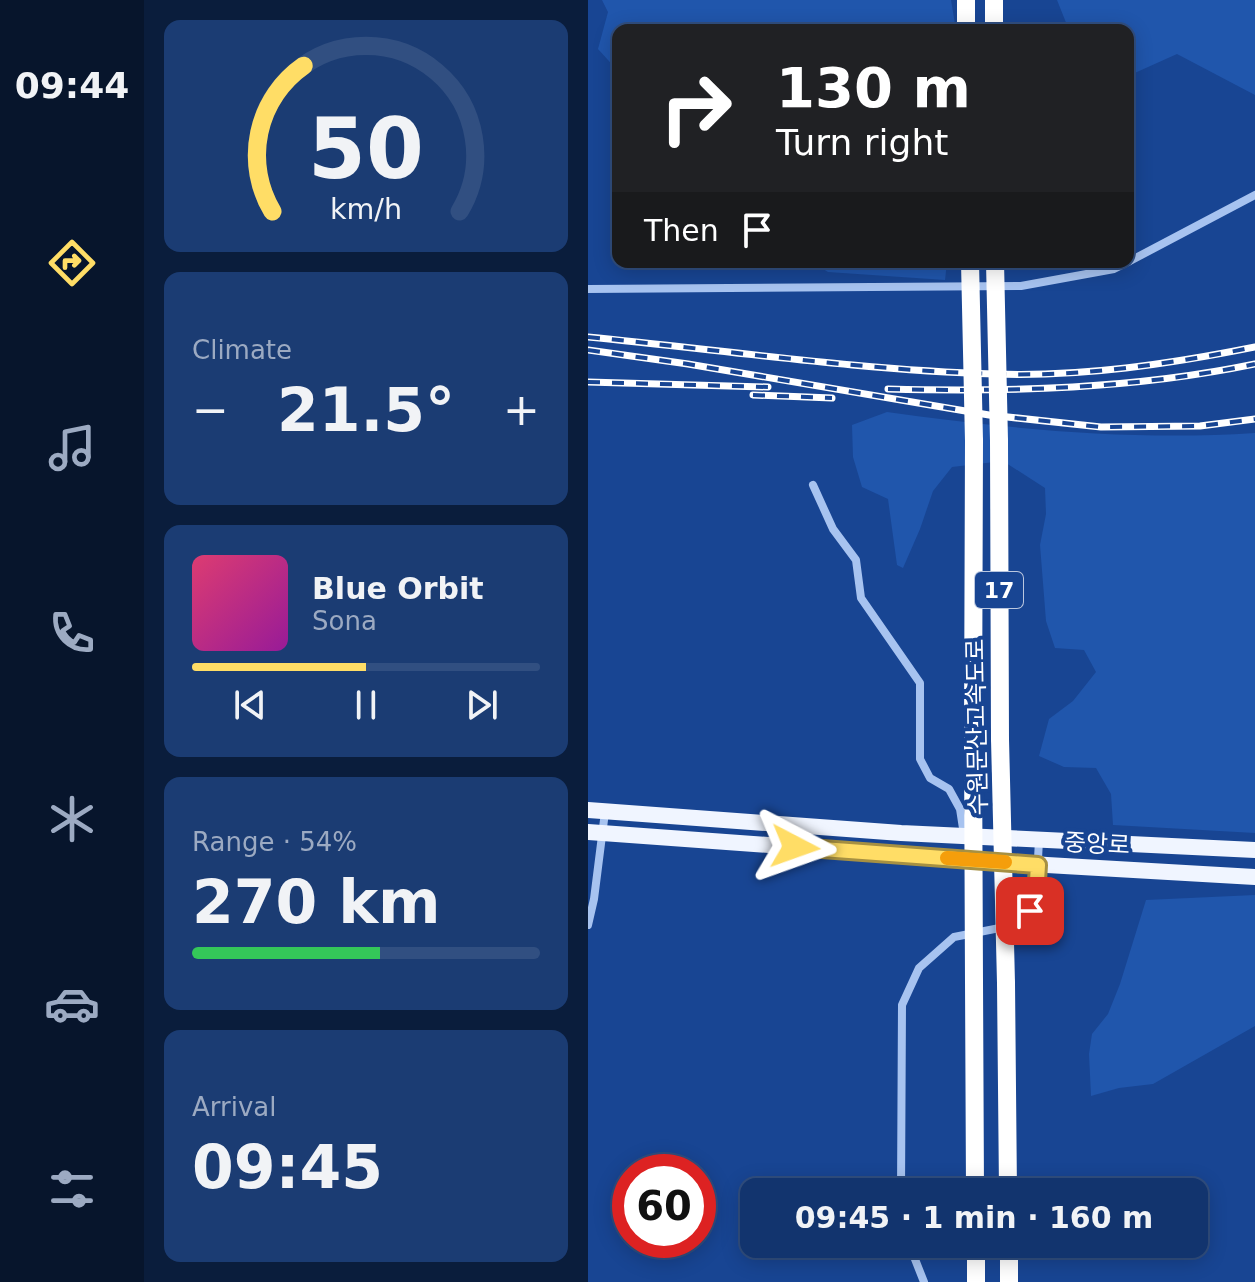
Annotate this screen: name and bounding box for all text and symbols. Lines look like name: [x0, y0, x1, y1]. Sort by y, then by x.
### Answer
text: 130 m: [776, 55, 971, 120]
icon: right: [644, 56, 748, 160]
text: 09:44: [15, 65, 129, 106]
text: 50: [308, 101, 424, 198]
text: Turn right: [776, 122, 948, 163]
text: km/h: [330, 192, 402, 226]
icon: arrive: [735, 208, 779, 252]
text: Then: [644, 213, 719, 248]
icon: directions: [44, 235, 100, 291]
text: Climate: [192, 335, 292, 365]
text: 21.5°: [277, 375, 455, 445]
text: −: [192, 384, 229, 435]
text: +: [503, 384, 540, 435]
icon: music: [44, 420, 100, 476]
text: Blue Orbit: [312, 571, 484, 606]
road number: 17: [975, 572, 1023, 608]
icon: phone: [44, 605, 100, 661]
text: Sona: [312, 606, 377, 636]
street label: 수원문산고속도로: [961, 638, 993, 816]
icon: previous: [228, 683, 272, 727]
icon: pause: [344, 683, 388, 727]
icon: next: [460, 683, 504, 727]
icon: climate: [44, 791, 100, 847]
position arrow: [753, 805, 837, 889]
text: Range · 54%: [192, 827, 357, 857]
street label: 중앙로: [1063, 828, 1131, 860]
text: 270 km: [192, 867, 441, 937]
pin: [996, 877, 1064, 945]
icon: arrive: [1008, 889, 1052, 933]
icon: car: [44, 976, 100, 1032]
text: Arrival: [192, 1092, 276, 1122]
text: 09:45: [192, 1132, 383, 1202]
speed limit sign: 60: [612, 1154, 716, 1258]
icon: filters: [44, 1161, 100, 1217]
text: 09:45 · 1 min · 160 m: [795, 1200, 1153, 1235]

